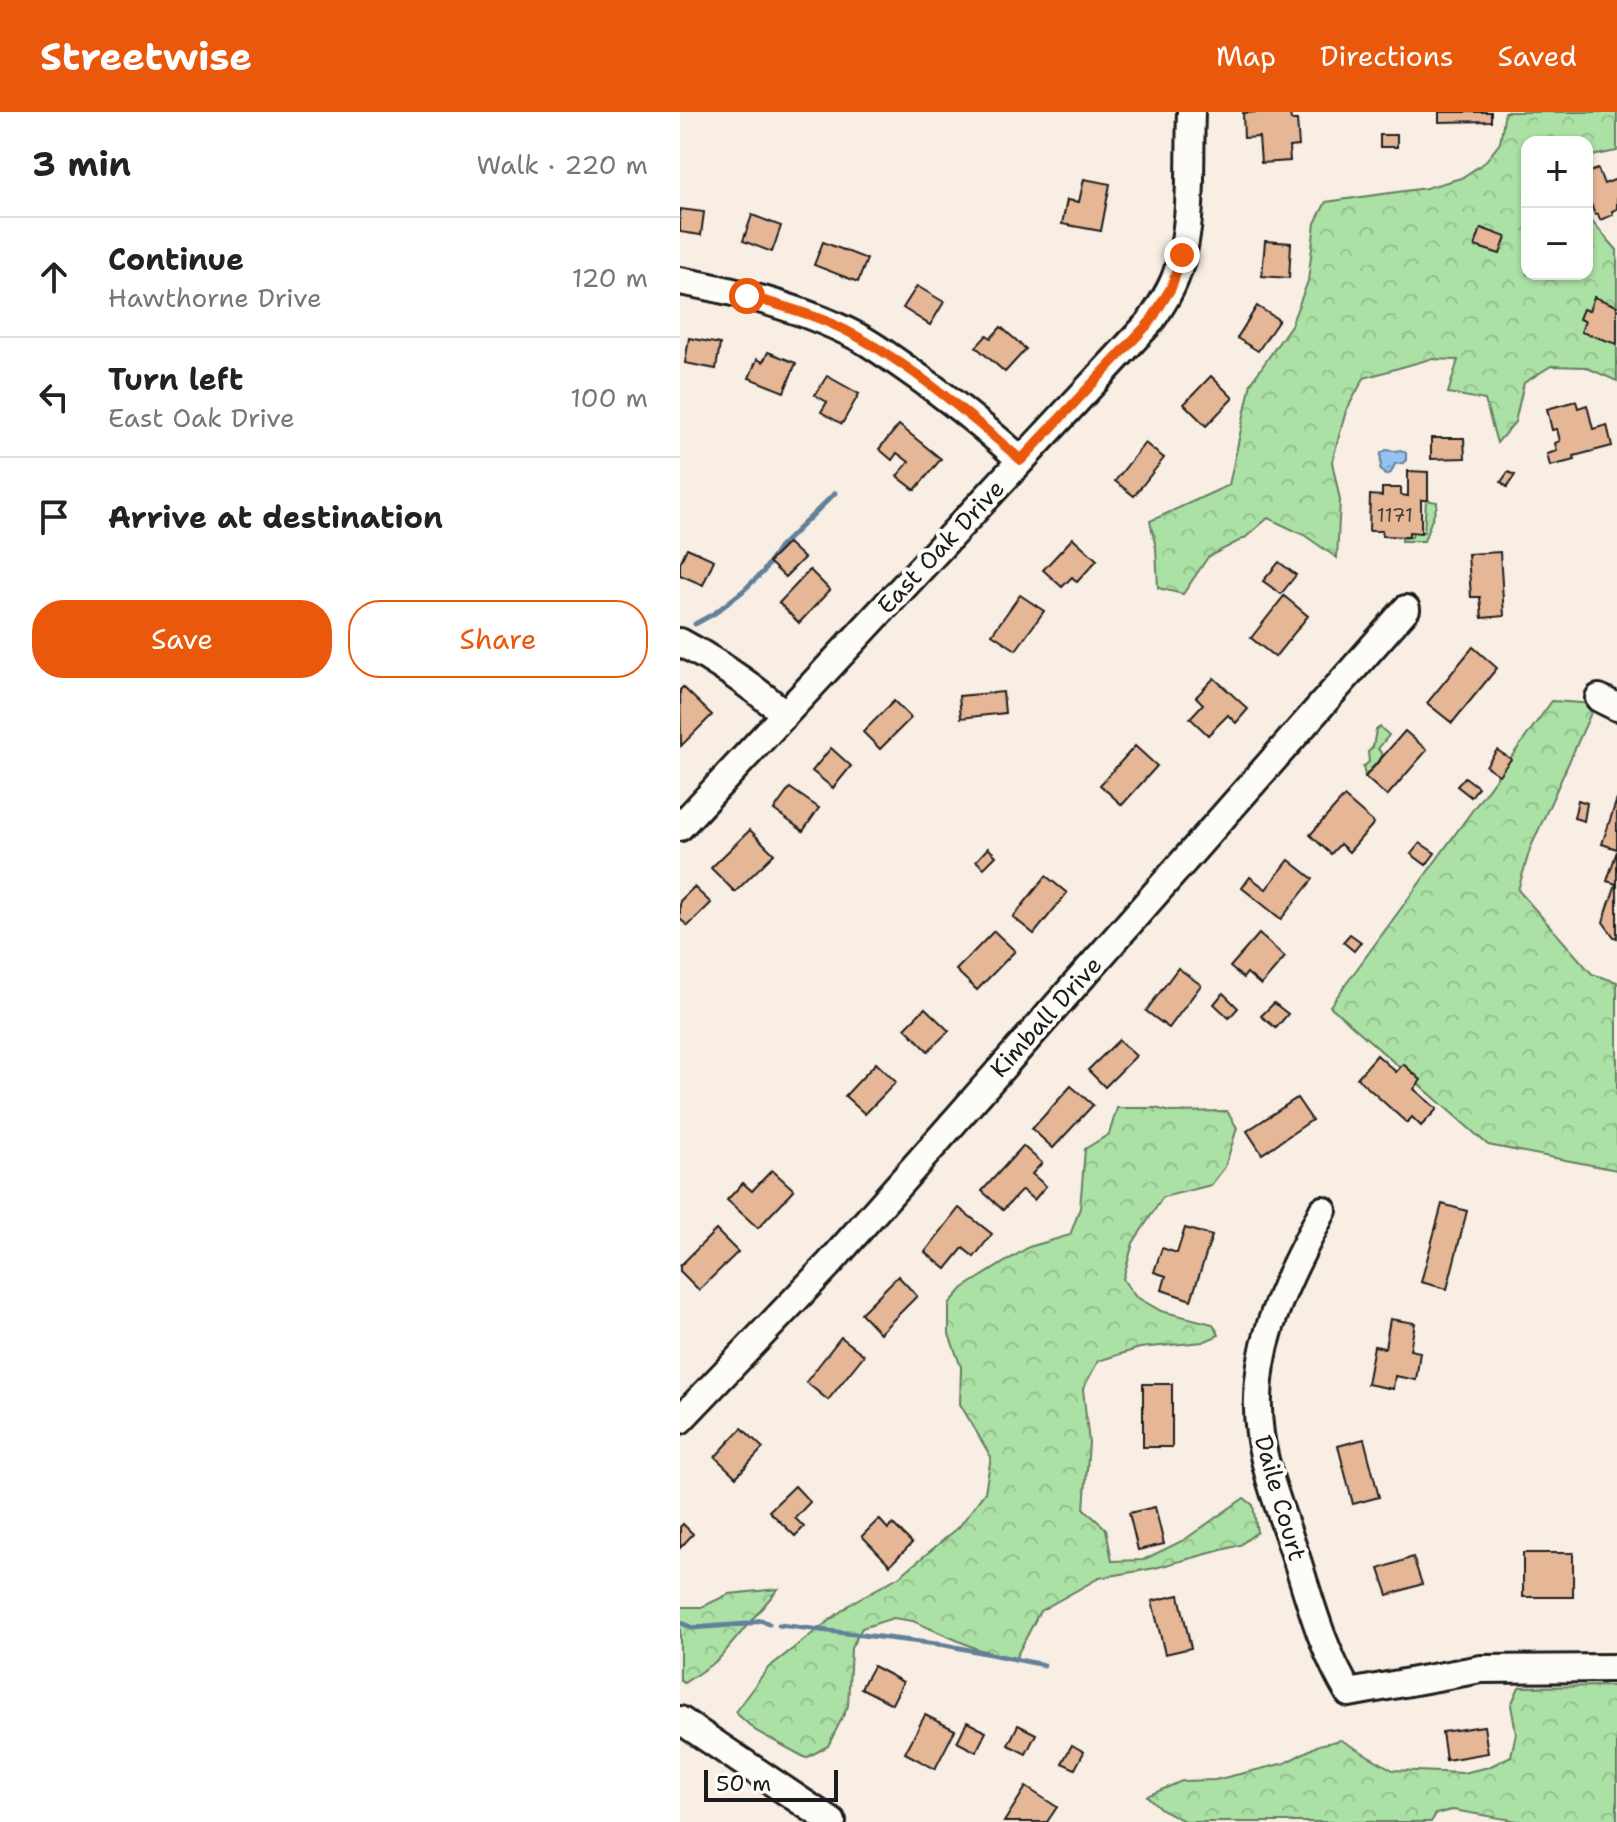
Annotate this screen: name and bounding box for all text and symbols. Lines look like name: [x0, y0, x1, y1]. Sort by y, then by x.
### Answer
text: Streetwise: [40, 31, 252, 82]
text: Map: [1216, 37, 1276, 75]
text: Directions: [1320, 37, 1454, 75]
text: Saved: [1498, 37, 1577, 75]
map controls: [1521, 136, 1593, 280]
button: +: [1521, 136, 1593, 208]
text: 3 min: [32, 141, 131, 187]
text: Walk · 220 m: [476, 147, 648, 182]
button: −: [1521, 208, 1593, 280]
route end: [1164, 237, 1200, 273]
text: Continue: [108, 239, 244, 280]
icon: ahead: [32, 255, 76, 299]
text: 120 m: [572, 260, 648, 295]
route start: [729, 278, 765, 314]
text: Hawthorne Drive: [108, 280, 322, 315]
text: Turn left: [108, 359, 243, 400]
icon: left: [32, 375, 76, 419]
text: 100 m: [570, 380, 648, 415]
text: East Oak Drive: [108, 400, 295, 435]
street label: East Oak Drive: [871, 473, 1011, 621]
icon: arrive: [32, 495, 76, 539]
text: Arrive at destination: [108, 497, 443, 538]
house number: 1171: [1377, 502, 1413, 528]
button: Save: [32, 600, 332, 678]
button: Share: [348, 600, 648, 678]
street label: Kimball Drive: [983, 950, 1109, 1084]
street label: Daile Court: [1247, 1432, 1313, 1564]
scale bar: [704, 1766, 838, 1802]
text: 50 m: [716, 1769, 771, 1798]

